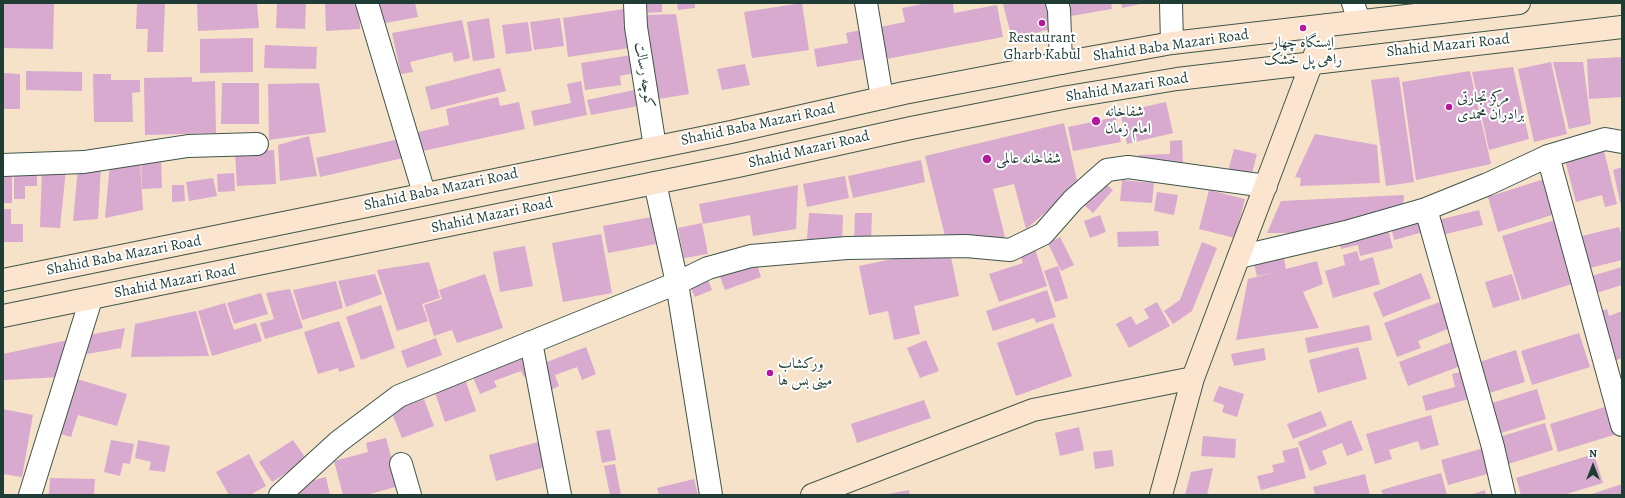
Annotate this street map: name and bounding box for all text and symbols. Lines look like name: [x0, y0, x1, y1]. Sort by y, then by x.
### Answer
marker: Restaurant Gharb Kabul: [1037, 18, 1047, 28]
marker: ایستگاه چهار راهی پل خشک: [1298, 23, 1308, 33]
street label: Shahid Baba Mazari Road: [1092, 26, 1250, 66]
place label: Restaurant Gharb Kabul: [1004, 29, 1080, 64]
street label: Shahid Mazari Road: [1386, 31, 1510, 61]
place label: ایستگاه چهار راهی پل خشک: [1264, 34, 1342, 69]
street label: کوچه رسالت: [630, 41, 658, 109]
street label: Shahid Mazari Road: [1065, 69, 1189, 107]
place label: مرکز تجارتی برادران محمدی: [1457, 89, 1524, 124]
street label: Shahid Baba Mazari Road: [679, 100, 837, 150]
marker: مرکز تجارتی برادران محمدی: [1444, 102, 1454, 112]
place label: شفاخانه امام زمان: [1105, 103, 1151, 138]
marker: شفاخانه امام زمان: [1090, 115, 1102, 127]
street label: Shahid Mazari Road: [747, 127, 871, 173]
place label: شفاخانه عالمی: [996, 150, 1061, 168]
marker: شفاخانه عالمی: [981, 153, 993, 165]
street label: Shahid Baba Mazari Road: [362, 165, 520, 215]
street label: Shahid Mazari Road: [430, 194, 554, 238]
street label: Shahid Baba Mazari Road: [45, 232, 203, 280]
street label: Shahid Mazari Road: [113, 261, 237, 303]
place label: ورکشاب مینی بس ها: [778, 355, 832, 390]
marker: ورکشاب مینی بس ها: [765, 368, 775, 378]
north arrow: [1573, 446, 1613, 486]
text: N: [1589, 446, 1597, 461]

